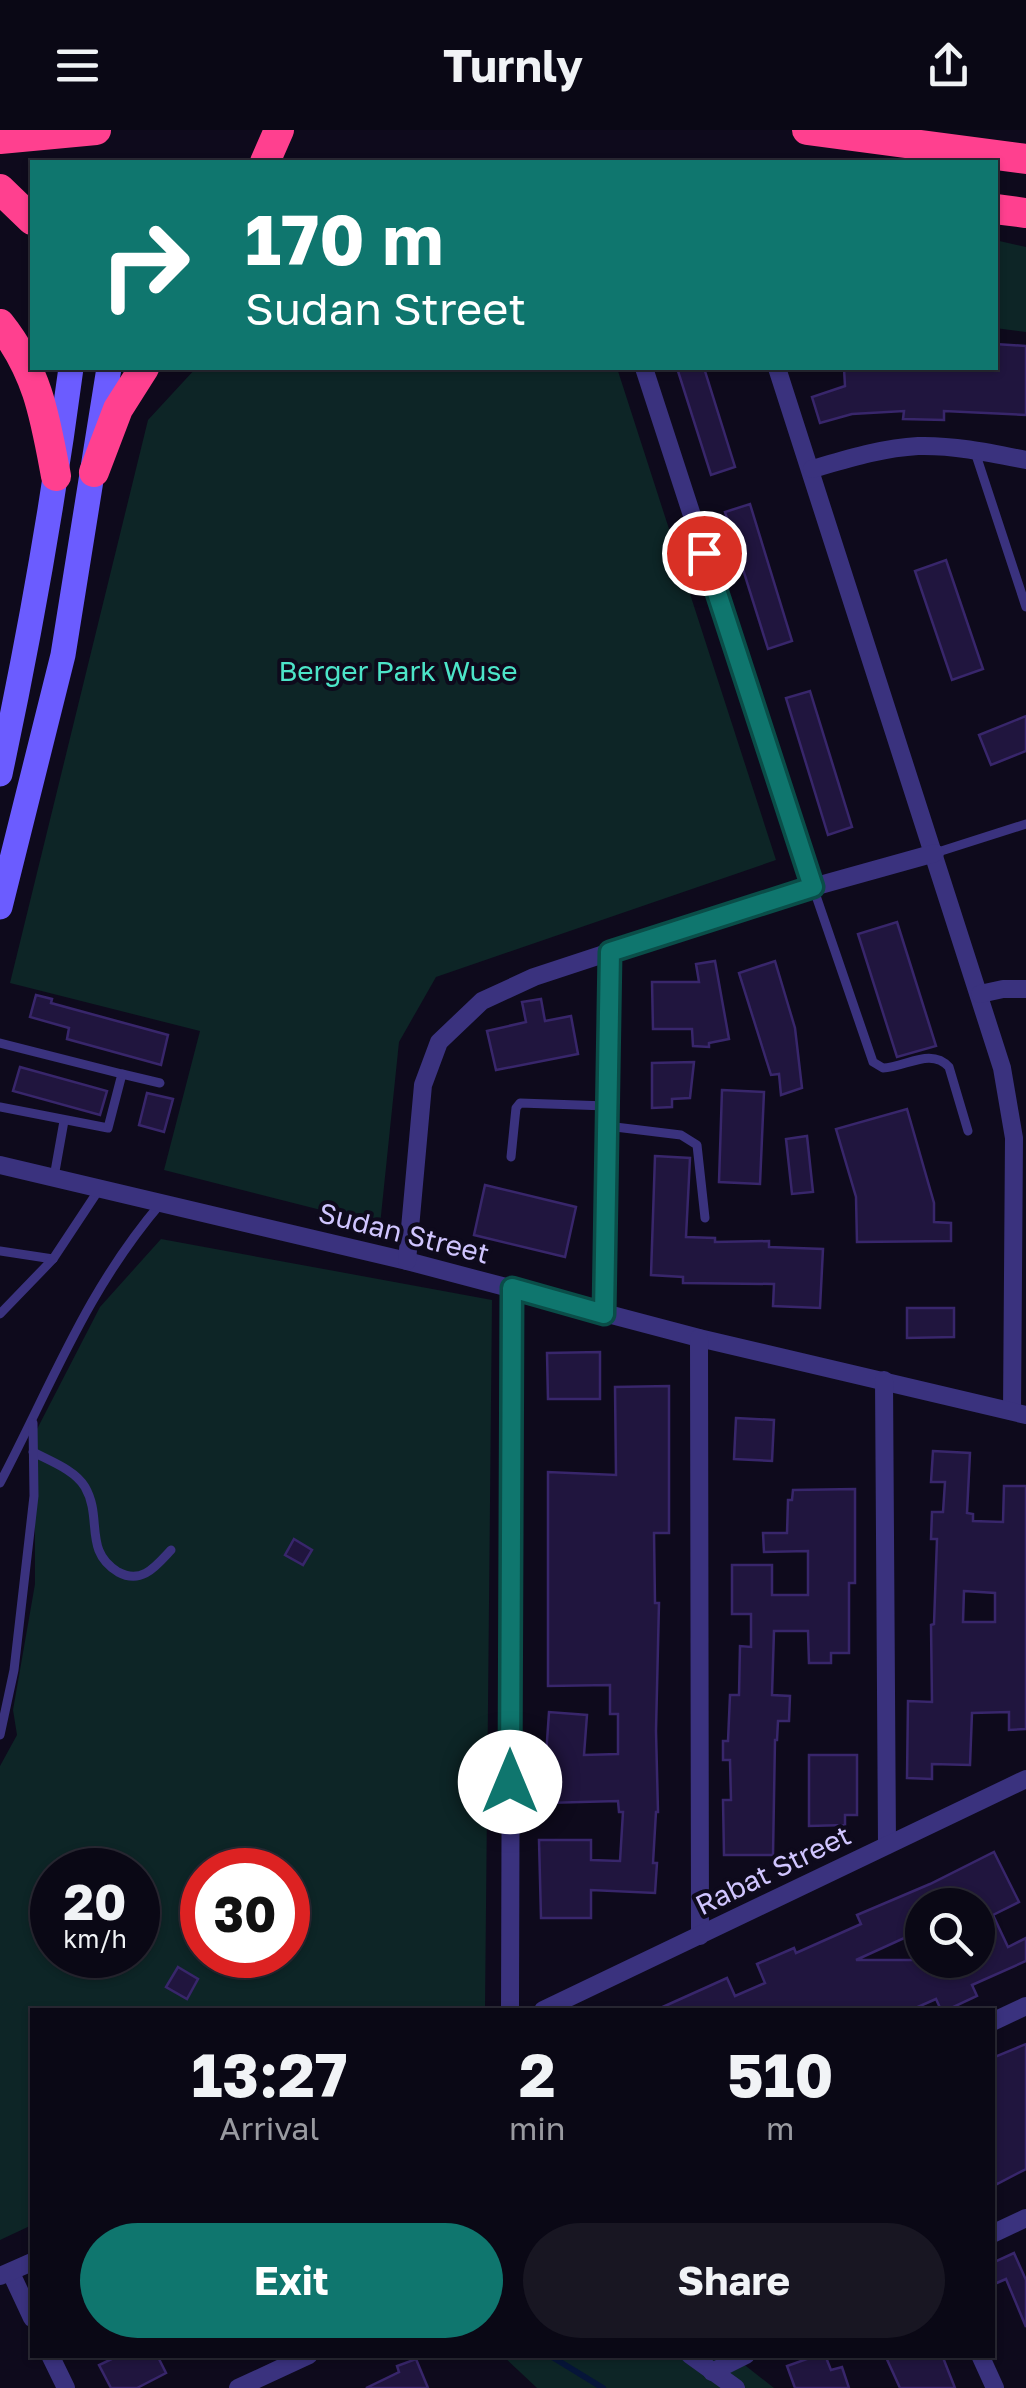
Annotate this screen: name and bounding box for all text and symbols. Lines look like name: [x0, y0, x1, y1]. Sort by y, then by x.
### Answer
icon: menu: [50, 38, 105, 93]
text: Turnly: [443, 38, 583, 92]
icon: share: [921, 38, 976, 93]
text: 170 m: [245, 196, 443, 280]
icon: right: [80, 200, 210, 330]
text: Sudan Street: [245, 281, 526, 335]
pin: [662, 511, 747, 596]
icon: arrive: [677, 526, 732, 581]
park label: Berger Park Wuse: [279, 654, 517, 687]
street label: Sudan Street: [315, 1195, 493, 1270]
position arrow: [458, 1730, 562, 1834]
street label: Rabat Street: [690, 1818, 856, 1921]
speed limit sign: 30: [180, 1848, 310, 1978]
text: 20: [63, 1871, 126, 1931]
map controls: [905, 1888, 995, 1978]
button: search: [905, 1888, 995, 1978]
text: km/h: [63, 1923, 127, 1954]
text: 13:27: [191, 2038, 347, 2110]
text: 2: [519, 2038, 556, 2110]
text: 510: [727, 2038, 833, 2110]
text: Arrival: [219, 2109, 320, 2147]
text: min: [509, 2109, 566, 2147]
text: m: [766, 2109, 794, 2147]
button: Exit: [80, 2223, 503, 2338]
button: Share: [523, 2223, 945, 2338]

